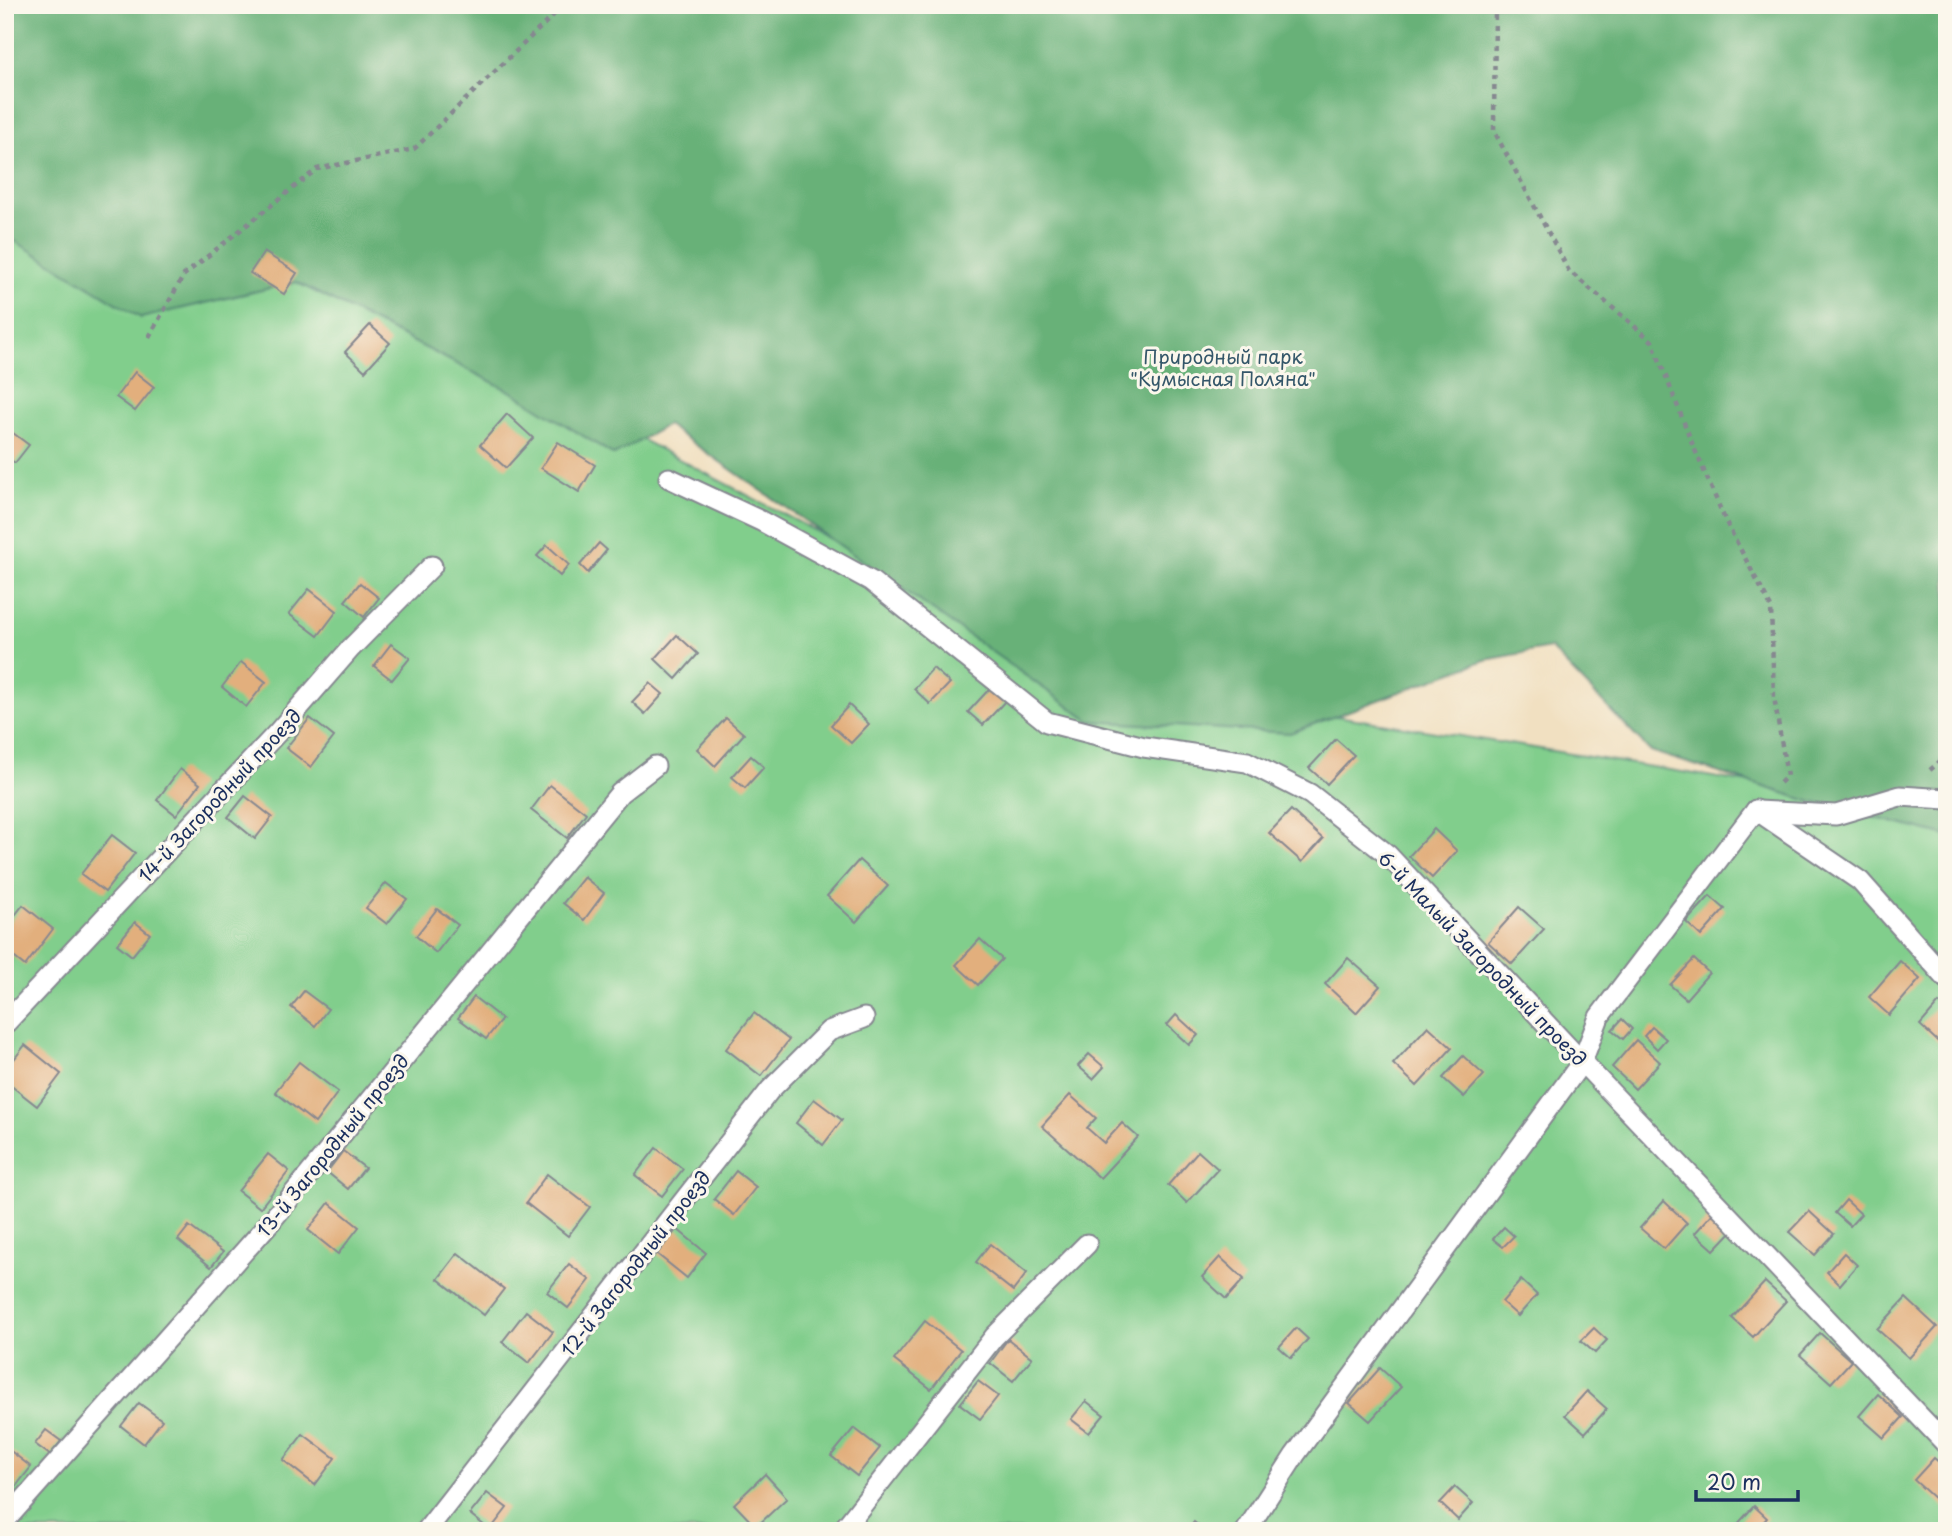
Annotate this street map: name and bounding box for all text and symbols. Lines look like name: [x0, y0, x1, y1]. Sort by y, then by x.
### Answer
park label: Природный парк "Кумысная Поляна": [1130, 342, 1316, 392]
street label: 14-й Загородный проезд: [131, 702, 307, 888]
street label: 6-й Малый Загородный проезд: [1372, 844, 1594, 1072]
street label: 13-й Загородный проезд: [249, 1047, 415, 1243]
street label: 12-й Загородный проезд: [553, 1164, 717, 1362]
scale bar: [1696, 1459, 1798, 1503]
text: 20 m: [1707, 1465, 1761, 1497]

